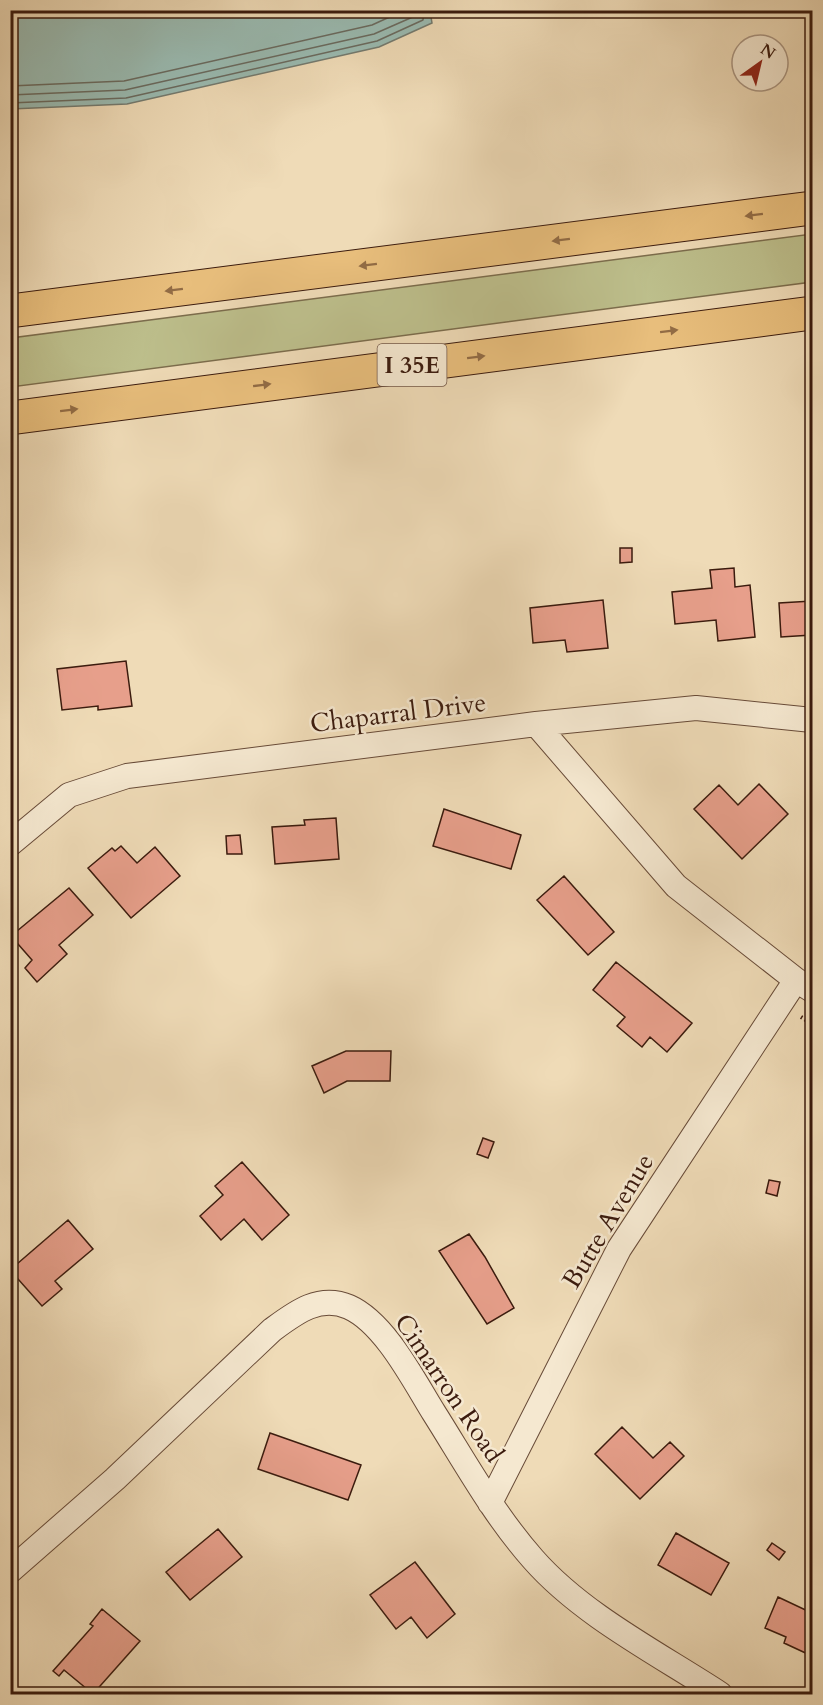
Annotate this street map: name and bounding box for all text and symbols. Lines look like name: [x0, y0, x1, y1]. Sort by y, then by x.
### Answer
north arrow: [730, 33, 790, 93]
text: N: [756, 38, 780, 64]
one-way arrow: [745, 211, 764, 220]
one-way arrow: [551, 235, 570, 245]
one-way arrow: [358, 260, 377, 270]
one-way arrow: [165, 285, 184, 294]
one-way arrow: [660, 327, 679, 336]
road number: I 35E: [378, 344, 446, 386]
one-way arrow: [467, 352, 486, 361]
one-way arrow: [252, 380, 271, 389]
one-way arrow: [59, 405, 78, 415]
street label: Chaparral Drive: [308, 685, 488, 741]
street label: Butte Avenue: [554, 1147, 662, 1295]
street label: Cimarron Road: [386, 1307, 512, 1469]

